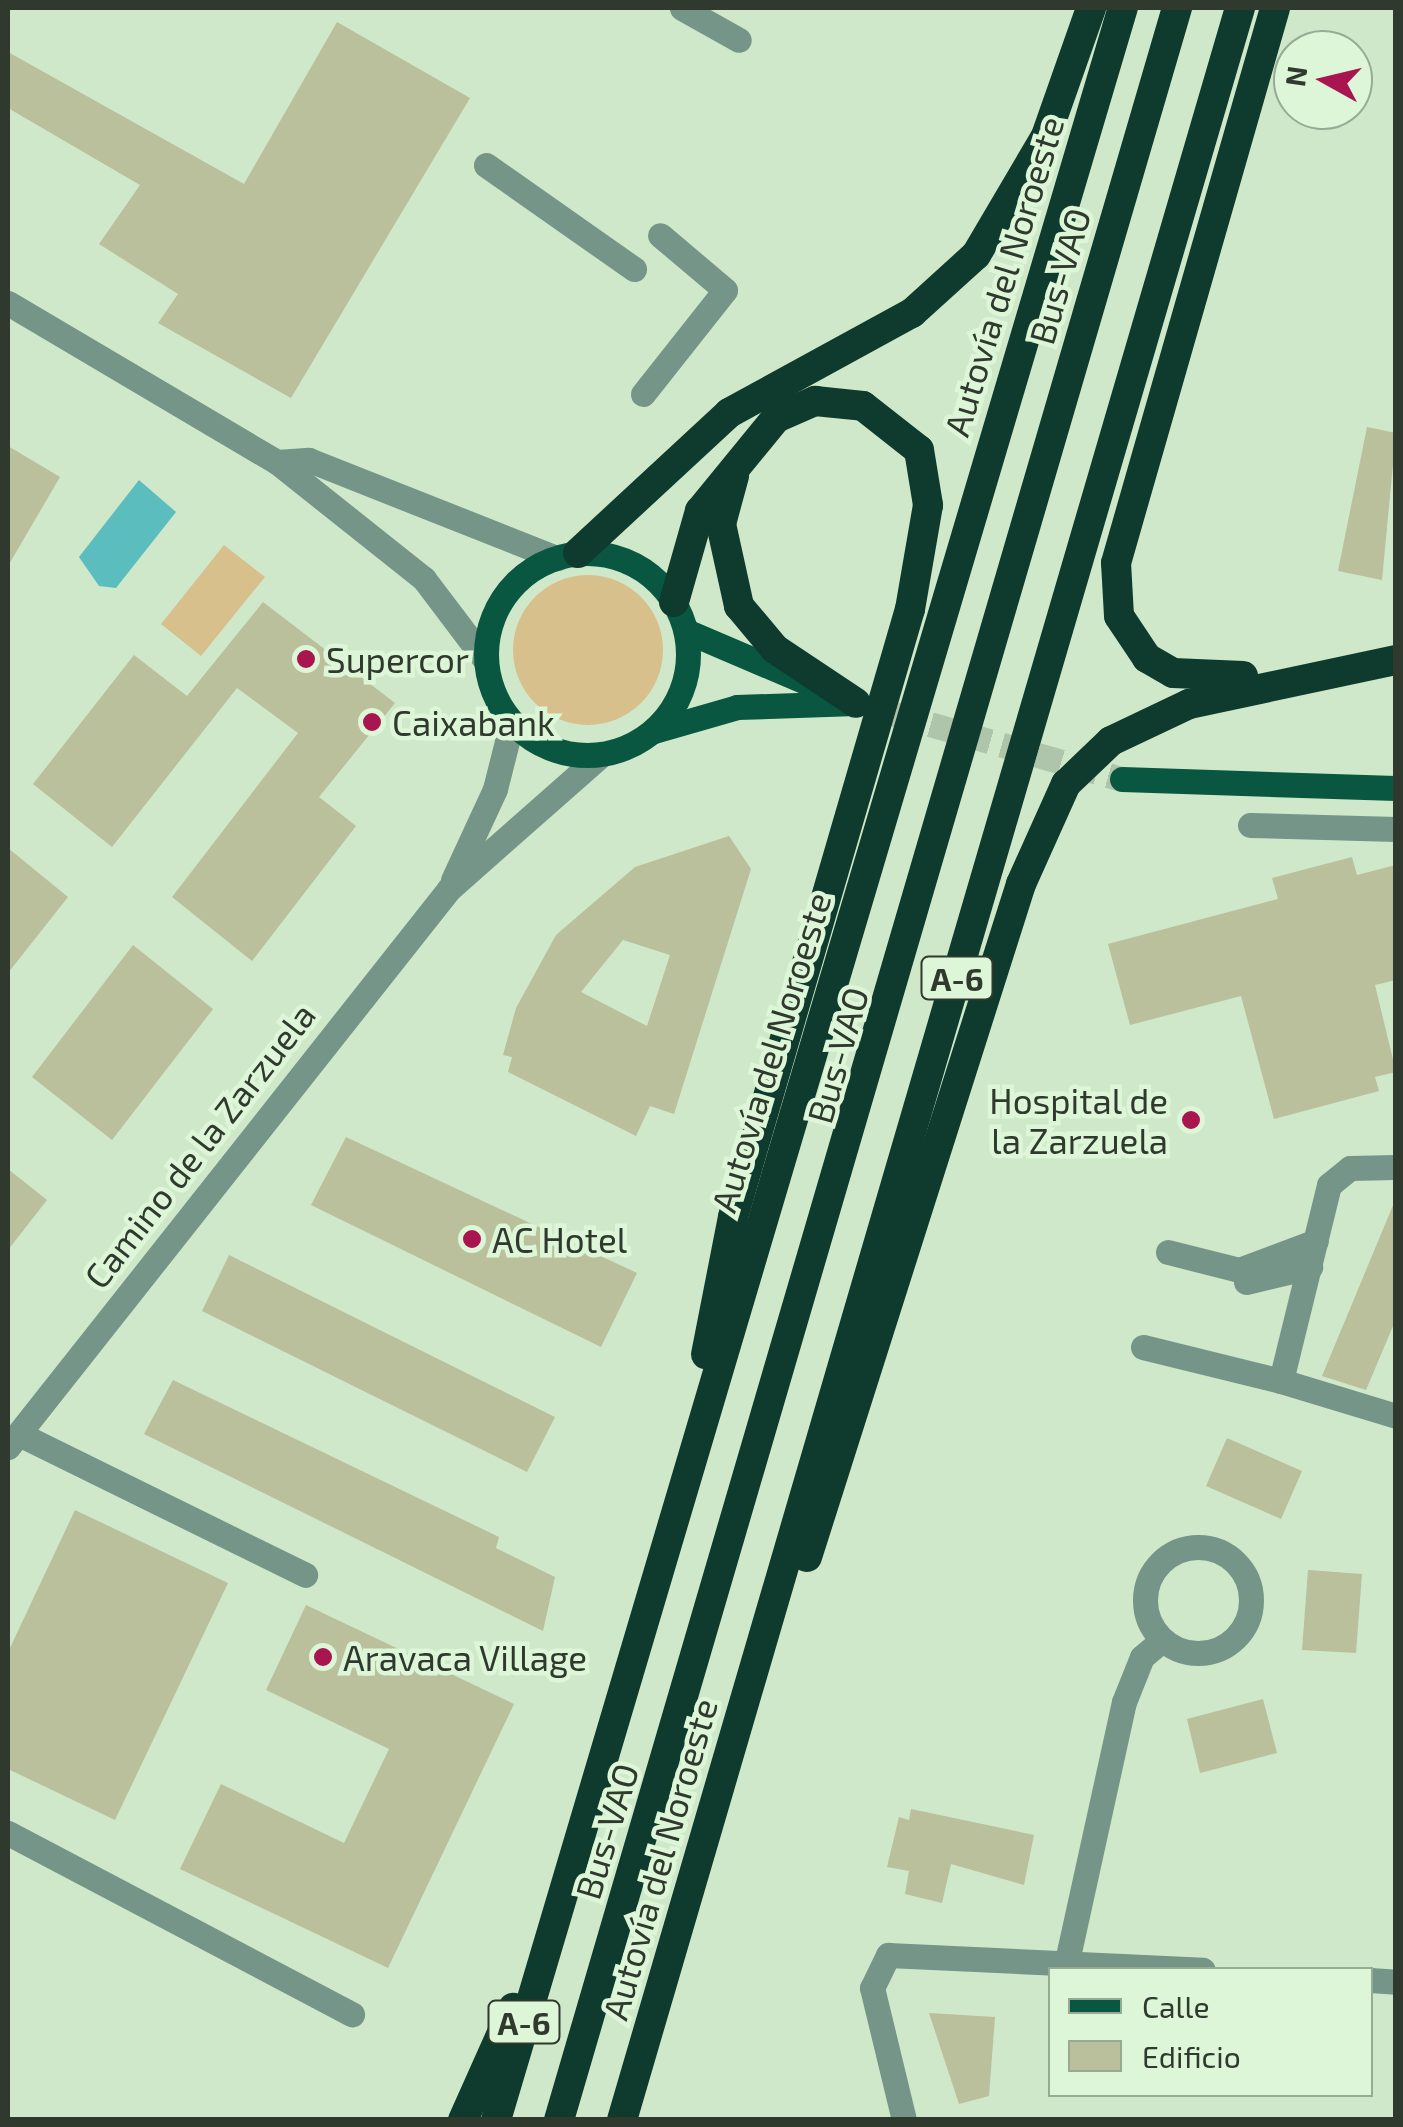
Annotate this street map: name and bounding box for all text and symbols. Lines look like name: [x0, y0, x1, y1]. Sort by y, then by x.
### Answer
north arrow: [1273, 30, 1373, 130]
text: N: [1277, 64, 1314, 88]
street label: Autovía del Noroeste: [934, 111, 1072, 441]
street label: Bus-VAO: [1020, 203, 1098, 349]
place label: Supercor: [326, 638, 469, 680]
marker: Supercor: [295, 648, 317, 670]
place label: Caixabank: [392, 701, 555, 743]
marker: Caixabank: [361, 711, 383, 733]
street label: Autovía del Noroeste: [701, 887, 839, 1217]
road number: A-6: [920, 951, 994, 1005]
street label: Bus-VAO: [798, 982, 876, 1128]
street label: Camino de la Zarzuela: [75, 994, 323, 1296]
place label: Hospital de la Zarzuela: [988, 1079, 1168, 1161]
marker: Hospital de la Zarzuela: [1178, 1107, 1204, 1133]
place label: AC Hotel: [492, 1218, 627, 1260]
marker: AC Hotel: [461, 1228, 483, 1250]
place label: Aravaca Village: [343, 1636, 588, 1678]
marker: Aravaca Village: [312, 1646, 334, 1668]
street label: Autovía del Noroeste: [593, 1693, 725, 2025]
street label: Bus-VAO: [566, 1758, 646, 1904]
legend: [1048, 1967, 1373, 2097]
text: Calle: [1142, 1988, 1210, 2024]
road number: A-6: [486, 1995, 562, 2049]
text: Edificio: [1142, 2038, 1241, 2074]

